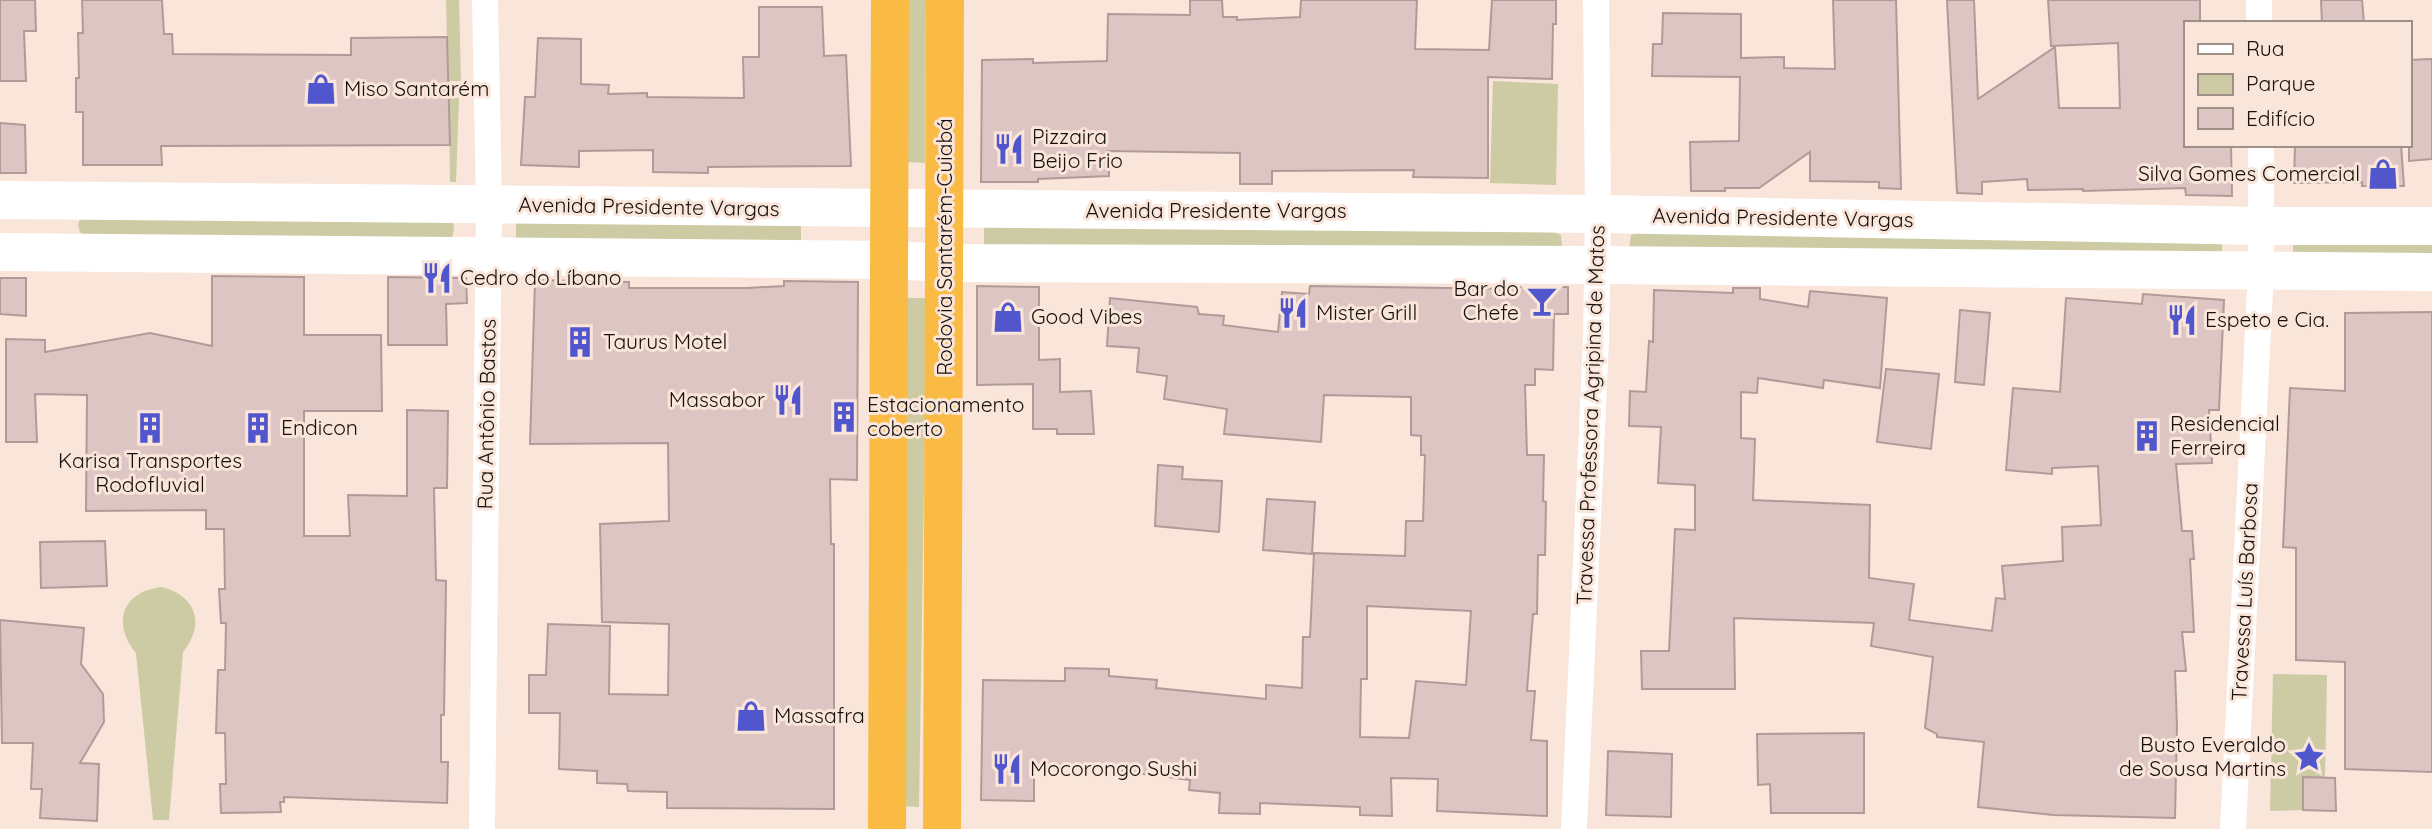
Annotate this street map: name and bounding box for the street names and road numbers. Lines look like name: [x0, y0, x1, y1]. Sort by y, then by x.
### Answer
street label: Rodovia Santarém-Cuiabá: [931, 118, 957, 376]
street label: Avenida Presidente Vargas: [518, 191, 780, 221]
street label: Avenida Presidente Vargas: [1085, 197, 1347, 223]
street label: Avenida Presidente Vargas: [1652, 202, 1914, 232]
street label: Travessa Professora Agripina de Matos: [1570, 225, 1610, 605]
street label: Rua Antônio Bastos: [471, 318, 501, 510]
street label: Travessa Luís Barbosa: [2225, 482, 2263, 702]

